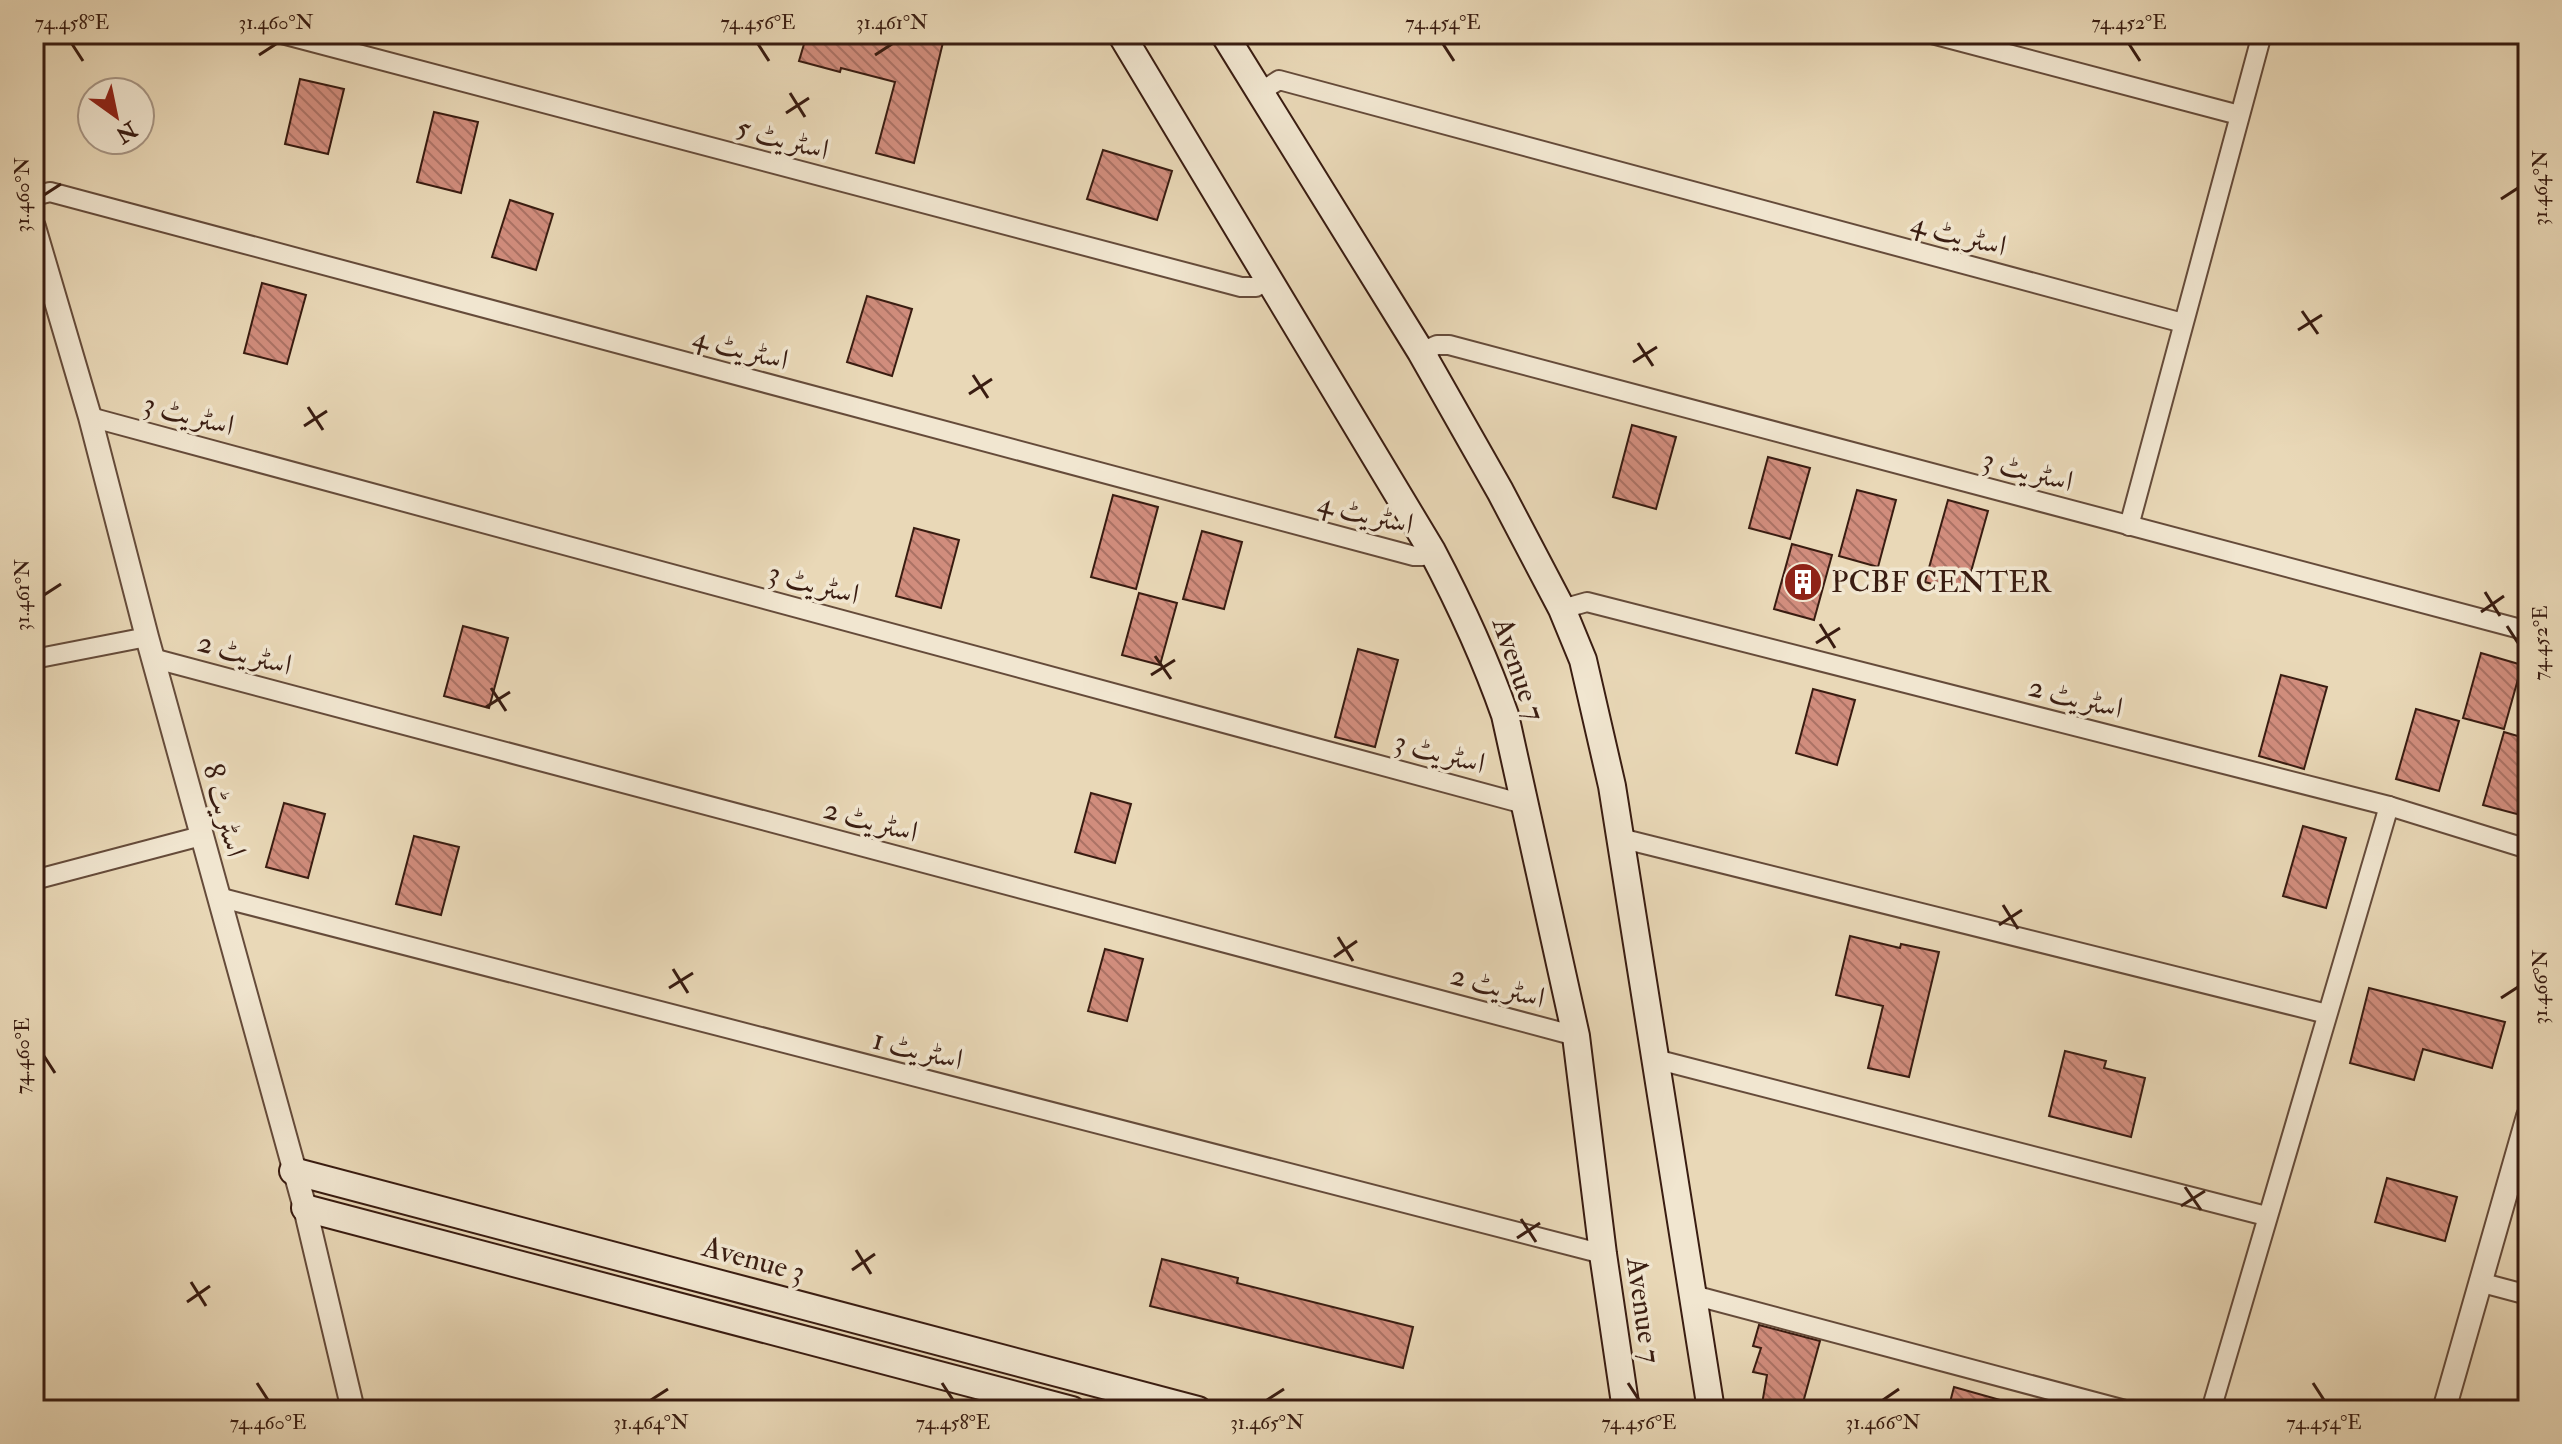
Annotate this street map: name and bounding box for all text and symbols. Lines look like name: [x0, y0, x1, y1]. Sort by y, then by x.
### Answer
text: 74.458°E: [35, 10, 109, 35]
text: 31.460°N: [238, 10, 314, 35]
text: 74.456°E: [720, 10, 796, 35]
text: 31.461°N: [856, 10, 928, 35]
text: 74.454°E: [1405, 10, 1481, 35]
text: 74.452°E: [2091, 10, 2167, 35]
north arrow: [76, 76, 156, 156]
street label: اسٹریٹ 5: [733, 108, 833, 169]
text: N: [110, 114, 143, 149]
text: 31.464°N: [2528, 150, 2553, 226]
text: 31.460°N: [10, 157, 35, 233]
street label: اسٹریٹ 4: [1907, 204, 2011, 265]
street label: اسٹریٹ 4: [689, 318, 793, 379]
street label: اسٹریٹ 3: [139, 385, 238, 444]
street label: اسٹریٹ 3: [1978, 441, 2077, 500]
street label: اسٹریٹ 4: [1314, 484, 1417, 543]
street label: اسٹریٹ 3: [764, 554, 863, 613]
text: 31.461°N: [10, 559, 35, 631]
building icon: PCBF CENTER: [1782, 561, 1824, 603]
place label: PCBF CENTER: [1831, 564, 2053, 601]
text: 74.452°E: [2528, 605, 2553, 681]
street label: Avenue 7: [1483, 612, 1554, 726]
street label: اسٹریٹ 2: [194, 623, 296, 684]
street label: اسٹریٹ 2: [2025, 668, 2127, 727]
street label: اسٹریٹ 3: [1390, 723, 1489, 782]
street label: اسٹریٹ 8: [194, 759, 255, 861]
street label: اسٹریٹ 2: [820, 790, 922, 851]
text: 31.466°N: [2528, 949, 2553, 1024]
street label: اسٹریٹ 2: [1447, 956, 1549, 1017]
text: 74.460°E: [10, 1018, 35, 1094]
street label: اسٹریٹ 1: [869, 1020, 967, 1079]
street label: Avenue 3: [698, 1228, 809, 1291]
street label: Avenue 7: [1618, 1254, 1669, 1366]
text: 74.460°E: [230, 1410, 306, 1435]
text: 31.464°N: [613, 1410, 689, 1435]
text: 74.458°E: [916, 1410, 990, 1435]
text: 31.465°N: [1230, 1410, 1304, 1435]
text: 74.456°E: [1601, 1410, 1677, 1435]
text: 31.466°N: [1846, 1410, 1921, 1435]
text: 74.454°E: [2286, 1410, 2362, 1435]

